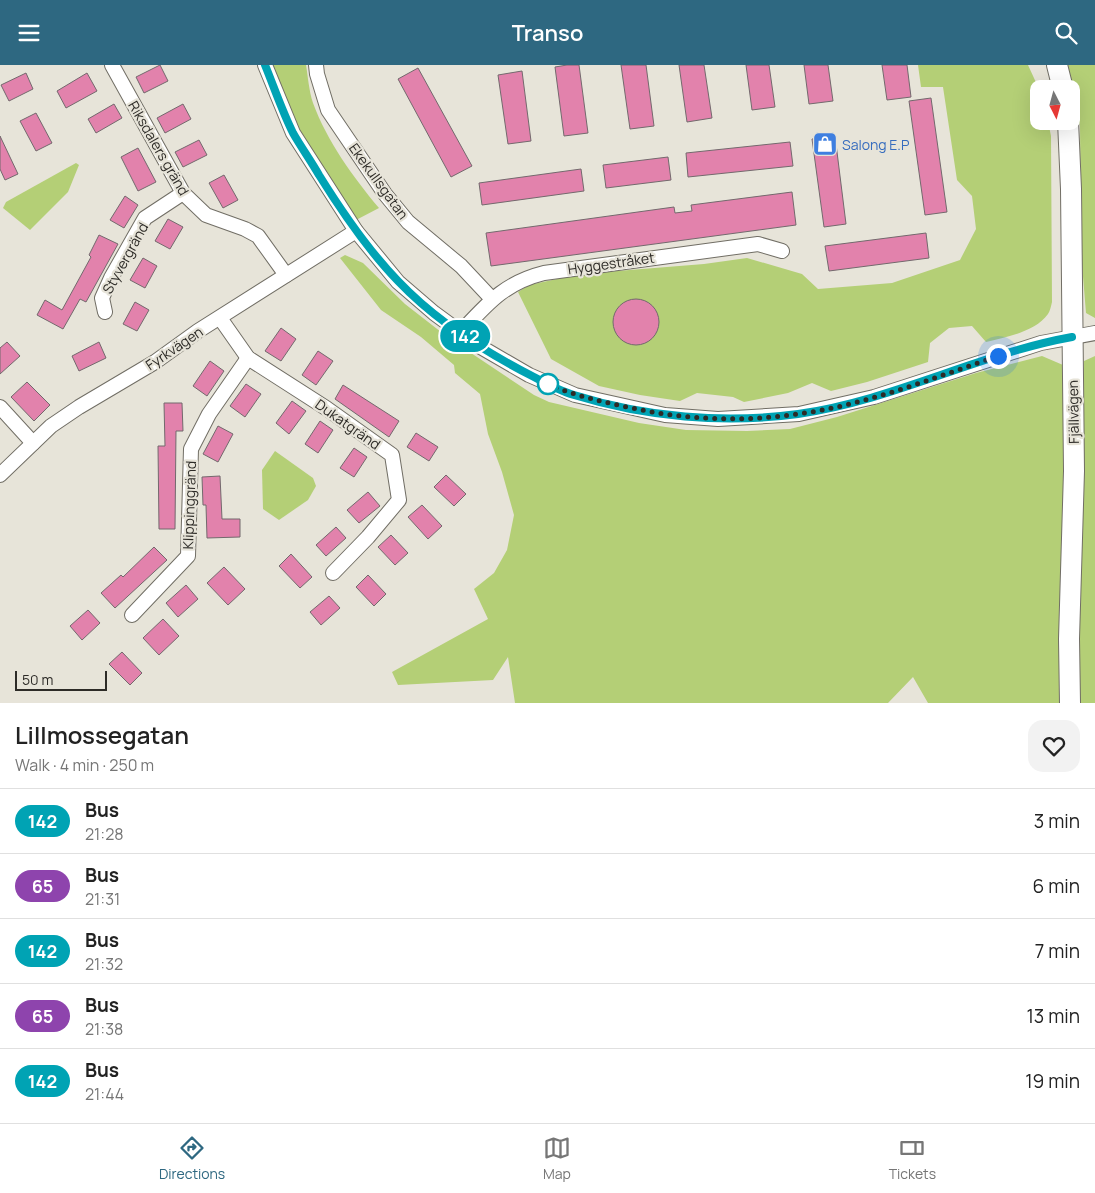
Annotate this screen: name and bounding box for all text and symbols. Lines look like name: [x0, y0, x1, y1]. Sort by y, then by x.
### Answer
text: Transo: [512, 18, 583, 48]
icon: menu: [15, 19, 43, 47]
icon: search: [1052, 19, 1080, 47]
north arrow: [1030, 80, 1080, 130]
map controls: [1030, 80, 1080, 130]
street label: Riksdalers gränd: [124, 97, 194, 199]
shop icon: Salong E.P: [812, 131, 838, 157]
place label: Salong E.P: [842, 135, 910, 154]
street label: Ekekullsgatan: [345, 139, 413, 223]
street label: Styvergränd: [98, 219, 152, 297]
street label: Hyggestråket: [566, 247, 656, 279]
line badge: 142: [436, 320, 494, 352]
street label: Fyrkvägen: [142, 322, 206, 374]
text: 142: [450, 324, 480, 348]
your location: [986, 344, 1011, 369]
unlabelled marker: [537, 373, 559, 395]
street label: Fjällvägen: [1063, 380, 1083, 444]
street label: Dukatgränd: [312, 395, 384, 453]
street label: Klippinggränd: [178, 460, 200, 550]
scale bar: [15, 668, 108, 691]
text: 50 m: [22, 670, 53, 689]
text: Lillmossegatan: [15, 718, 189, 751]
button: heart: [1028, 720, 1080, 772]
text: Walk · 4 min · 250 m: [15, 754, 154, 776]
text: Bus: [85, 797, 119, 823]
text: 3 min: [1034, 808, 1080, 834]
text: 142: [28, 809, 57, 833]
text: 21:28: [85, 823, 124, 845]
text: Bus: [85, 862, 119, 888]
text: 6 min: [1033, 873, 1080, 899]
text: 65: [32, 874, 53, 898]
text: 21:31: [85, 888, 120, 910]
text: Bus: [85, 927, 119, 953]
text: 7 min: [1035, 938, 1080, 964]
text: 142: [28, 939, 57, 963]
text: 21:32: [85, 953, 123, 975]
text: Bus: [85, 992, 119, 1018]
text: 13 min: [1026, 1003, 1080, 1029]
text: 65: [32, 1004, 53, 1028]
text: 21:38: [85, 1018, 123, 1040]
text: Bus: [85, 1057, 119, 1083]
text: 19 min: [1025, 1068, 1080, 1094]
text: 142: [28, 1069, 57, 1093]
text: 21:44: [85, 1083, 124, 1105]
tab: Directions: [159, 1134, 225, 1183]
tab: Map: [543, 1134, 571, 1183]
tab: Tickets: [889, 1134, 936, 1183]

